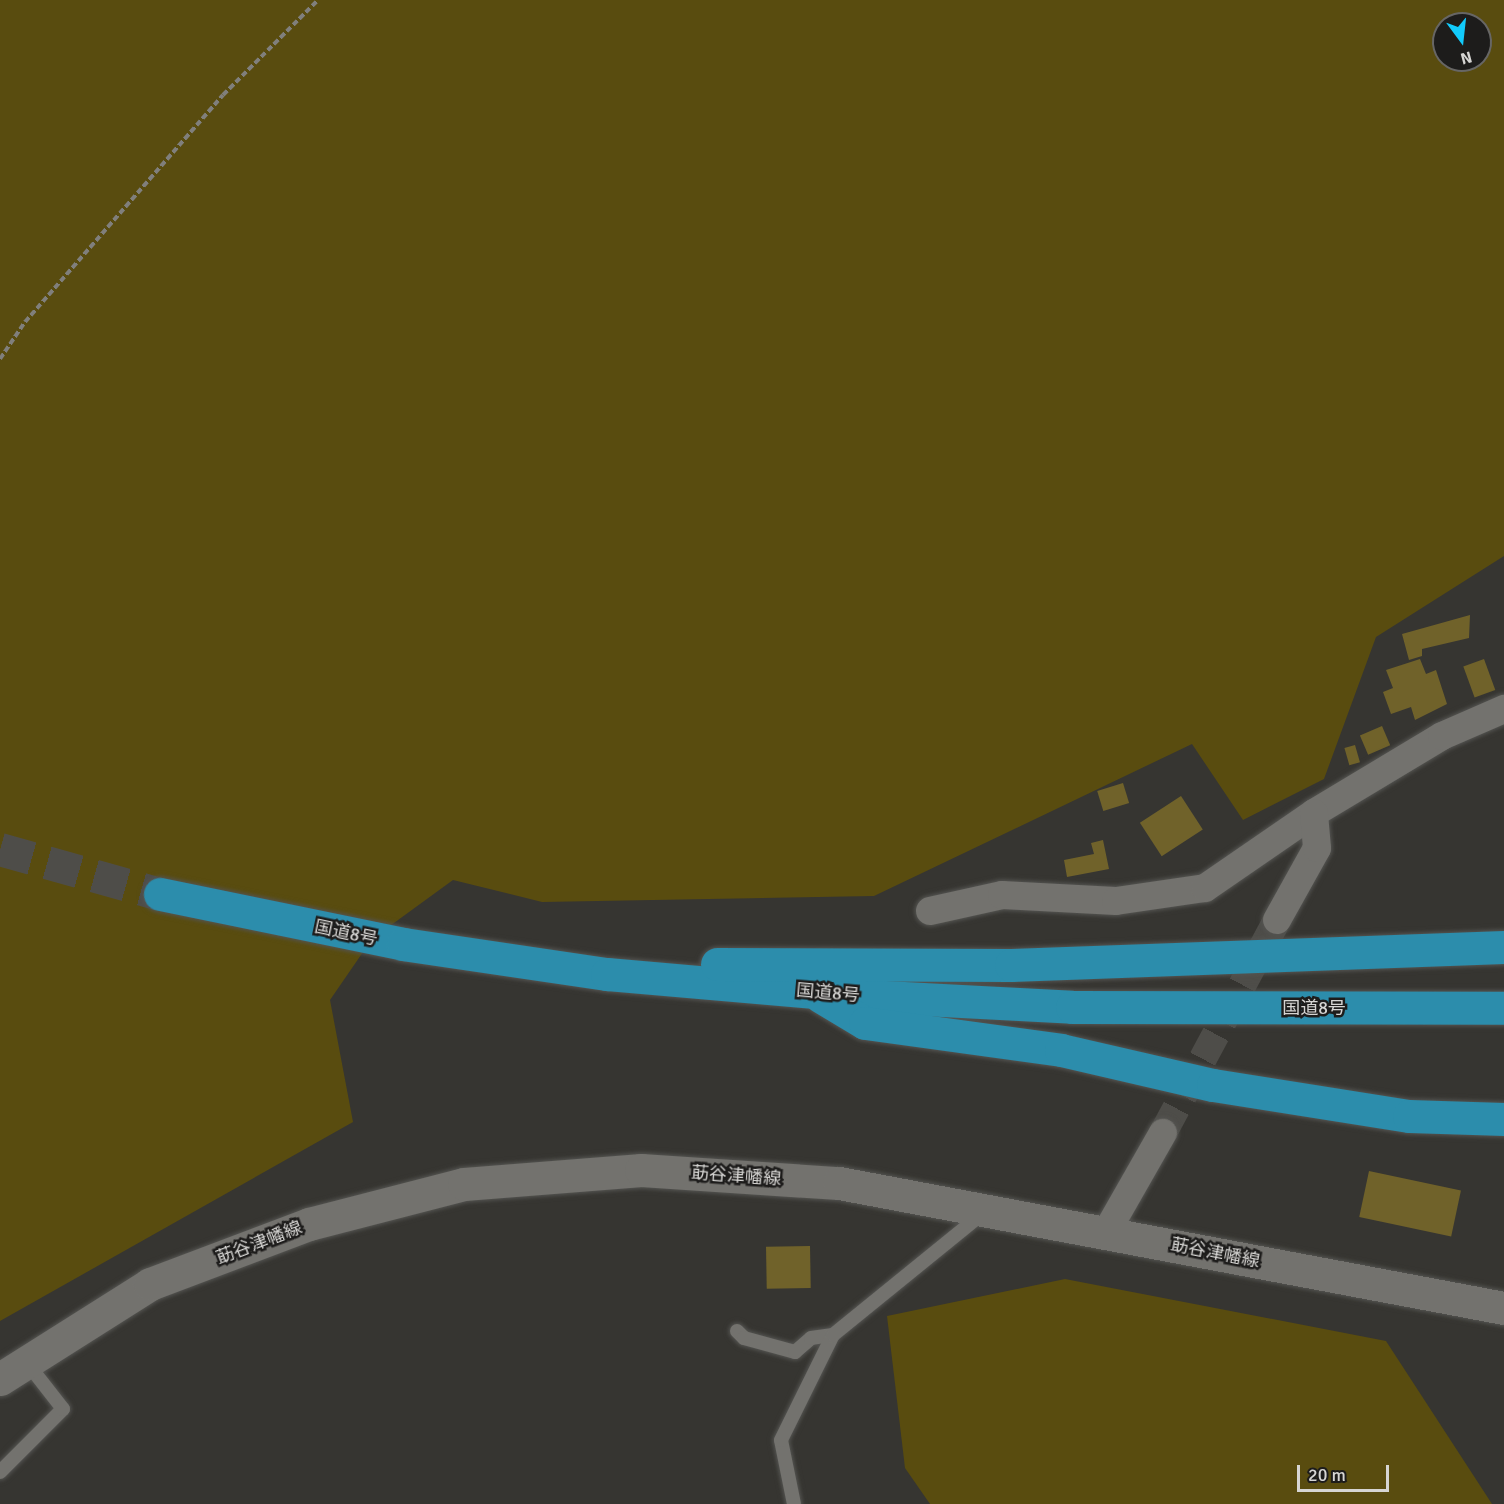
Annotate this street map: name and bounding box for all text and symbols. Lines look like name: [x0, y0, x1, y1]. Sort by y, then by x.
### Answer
north arrow: [1432, 12, 1492, 72]
text: N: [1458, 46, 1474, 69]
street label: 国道8号: [313, 916, 379, 950]
street label: 国道8号: [795, 979, 861, 1007]
street label: 国道8号: [1282, 997, 1346, 1019]
street label: 莇谷津幡線: [690, 1162, 782, 1190]
street label: 莇谷津幡線: [213, 1217, 305, 1269]
street label: 莇谷津幡線: [1169, 1234, 1261, 1272]
scale bar: [1300, 1453, 1392, 1491]
text: 20 m: [1308, 1464, 1346, 1486]

